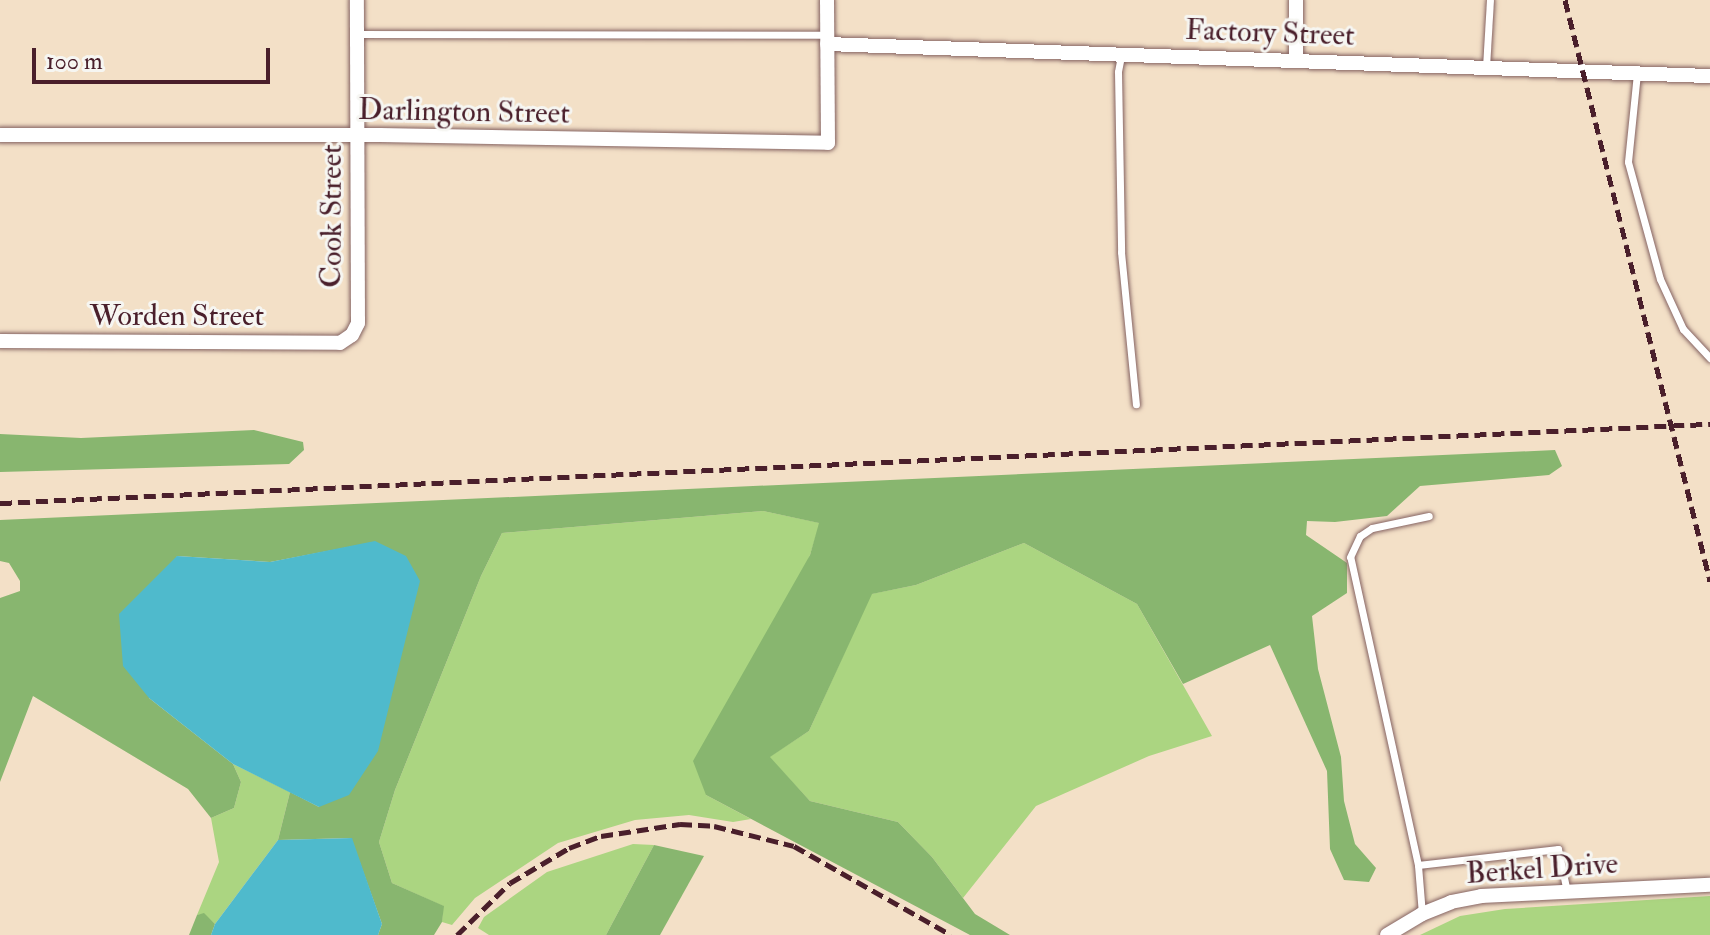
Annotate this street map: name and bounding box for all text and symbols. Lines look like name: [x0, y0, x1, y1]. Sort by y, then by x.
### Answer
street label: Factory Street: [1185, 12, 1355, 54]
scale bar: [36, 32, 274, 82]
text: 100 m: [46, 46, 103, 77]
street label: Darlington Street: [358, 92, 570, 132]
street label: Cook Street: [314, 144, 350, 288]
street label: Worden Street: [90, 298, 264, 334]
street label: Berkel Drive: [1465, 846, 1619, 892]

